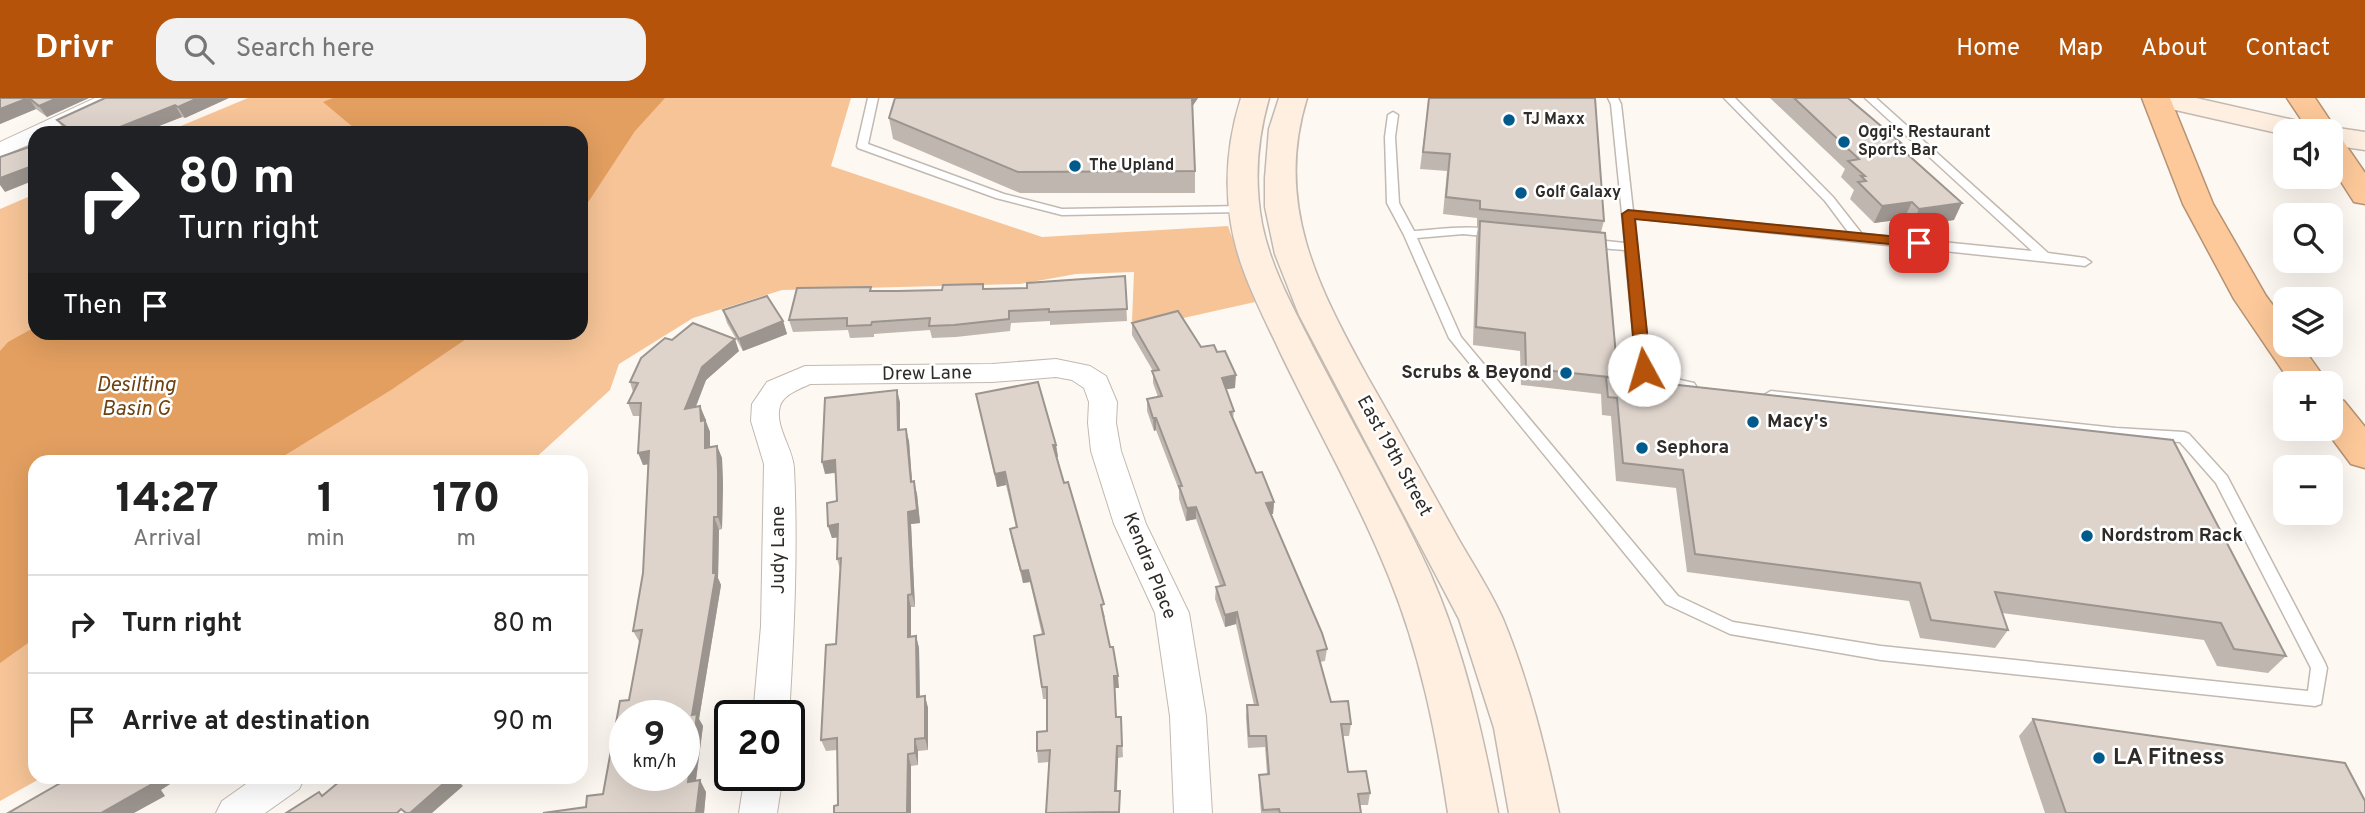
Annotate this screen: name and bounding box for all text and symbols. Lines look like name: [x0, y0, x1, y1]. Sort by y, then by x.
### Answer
search box: [156, 18, 646, 81]
text: Drivr: [35, 28, 114, 70]
icon: search: [180, 30, 218, 68]
text: Search here: [236, 33, 375, 66]
text: Home: [1956, 34, 2020, 64]
text: Map: [2058, 34, 2103, 64]
text: About: [2141, 34, 2207, 64]
text: Contact: [2245, 34, 2330, 64]
place label: TJ Maxx: [1523, 110, 1585, 130]
marker: TJ Maxx: [1501, 112, 1517, 128]
map controls: [2273, 119, 2343, 525]
button: sound: [2273, 119, 2343, 189]
place label: Oggi's Restaurant Sports Bar: [1858, 123, 1991, 161]
marker: Oggi's Restaurant Sports Bar: [1836, 134, 1852, 150]
text: 80 m: [178, 149, 295, 211]
icon: right: [63, 154, 154, 245]
place label: The Upland: [1089, 156, 1174, 176]
marker: The Upland: [1067, 158, 1083, 174]
place label: Golf Galaxy: [1535, 183, 1621, 203]
marker: Golf Galaxy: [1513, 185, 1529, 201]
button: search: [2273, 203, 2343, 273]
text: Turn right: [178, 210, 320, 250]
pin: [1889, 213, 1949, 273]
icon: arrive: [1900, 224, 1938, 262]
icon: arrive: [136, 287, 174, 325]
button: layers: [2273, 287, 2343, 357]
text: Then: [63, 290, 122, 323]
position arrow: [1607, 333, 1681, 407]
street label: Drew Lane: [882, 361, 972, 387]
place label: Scrubs & Beyond: [1401, 361, 1552, 385]
marker: Scrubs & Beyond: [1558, 365, 1574, 381]
button: +: [2273, 371, 2343, 441]
water label: Desilting Basin G: [96, 372, 176, 423]
street label: East 19th Street: [1351, 391, 1437, 521]
place label: Macy's: [1767, 410, 1828, 434]
marker: Macy's: [1745, 414, 1761, 430]
place label: Sephora: [1656, 436, 1729, 460]
marker: Sephora: [1634, 440, 1650, 456]
button: −: [2273, 455, 2343, 525]
text: 14:27: [116, 474, 219, 527]
text: 1: [317, 474, 334, 527]
text: 170: [432, 474, 500, 527]
street label: Judy Lane: [767, 506, 791, 594]
street label: Kendra Place: [1117, 509, 1181, 623]
place label: Nordstrom Rack: [2101, 524, 2243, 548]
text: Arrival: [133, 525, 201, 554]
text: min: [306, 525, 345, 554]
text: m: [457, 525, 476, 554]
marker: Nordstrom Rack: [2079, 528, 2095, 544]
icon: right: [63, 605, 101, 643]
text: Turn right: [122, 608, 242, 641]
text: 80 m: [493, 608, 553, 641]
speed limit sign: 20: [714, 700, 805, 791]
icon: arrive: [63, 703, 101, 741]
text: Arrive at destination: [122, 706, 370, 739]
text: 90 m: [493, 706, 553, 739]
text: 9: [644, 714, 665, 758]
place label: LA Fitness: [2113, 744, 2225, 773]
marker: LA Fitness: [2091, 750, 2107, 766]
text: km/h: [633, 751, 676, 774]

